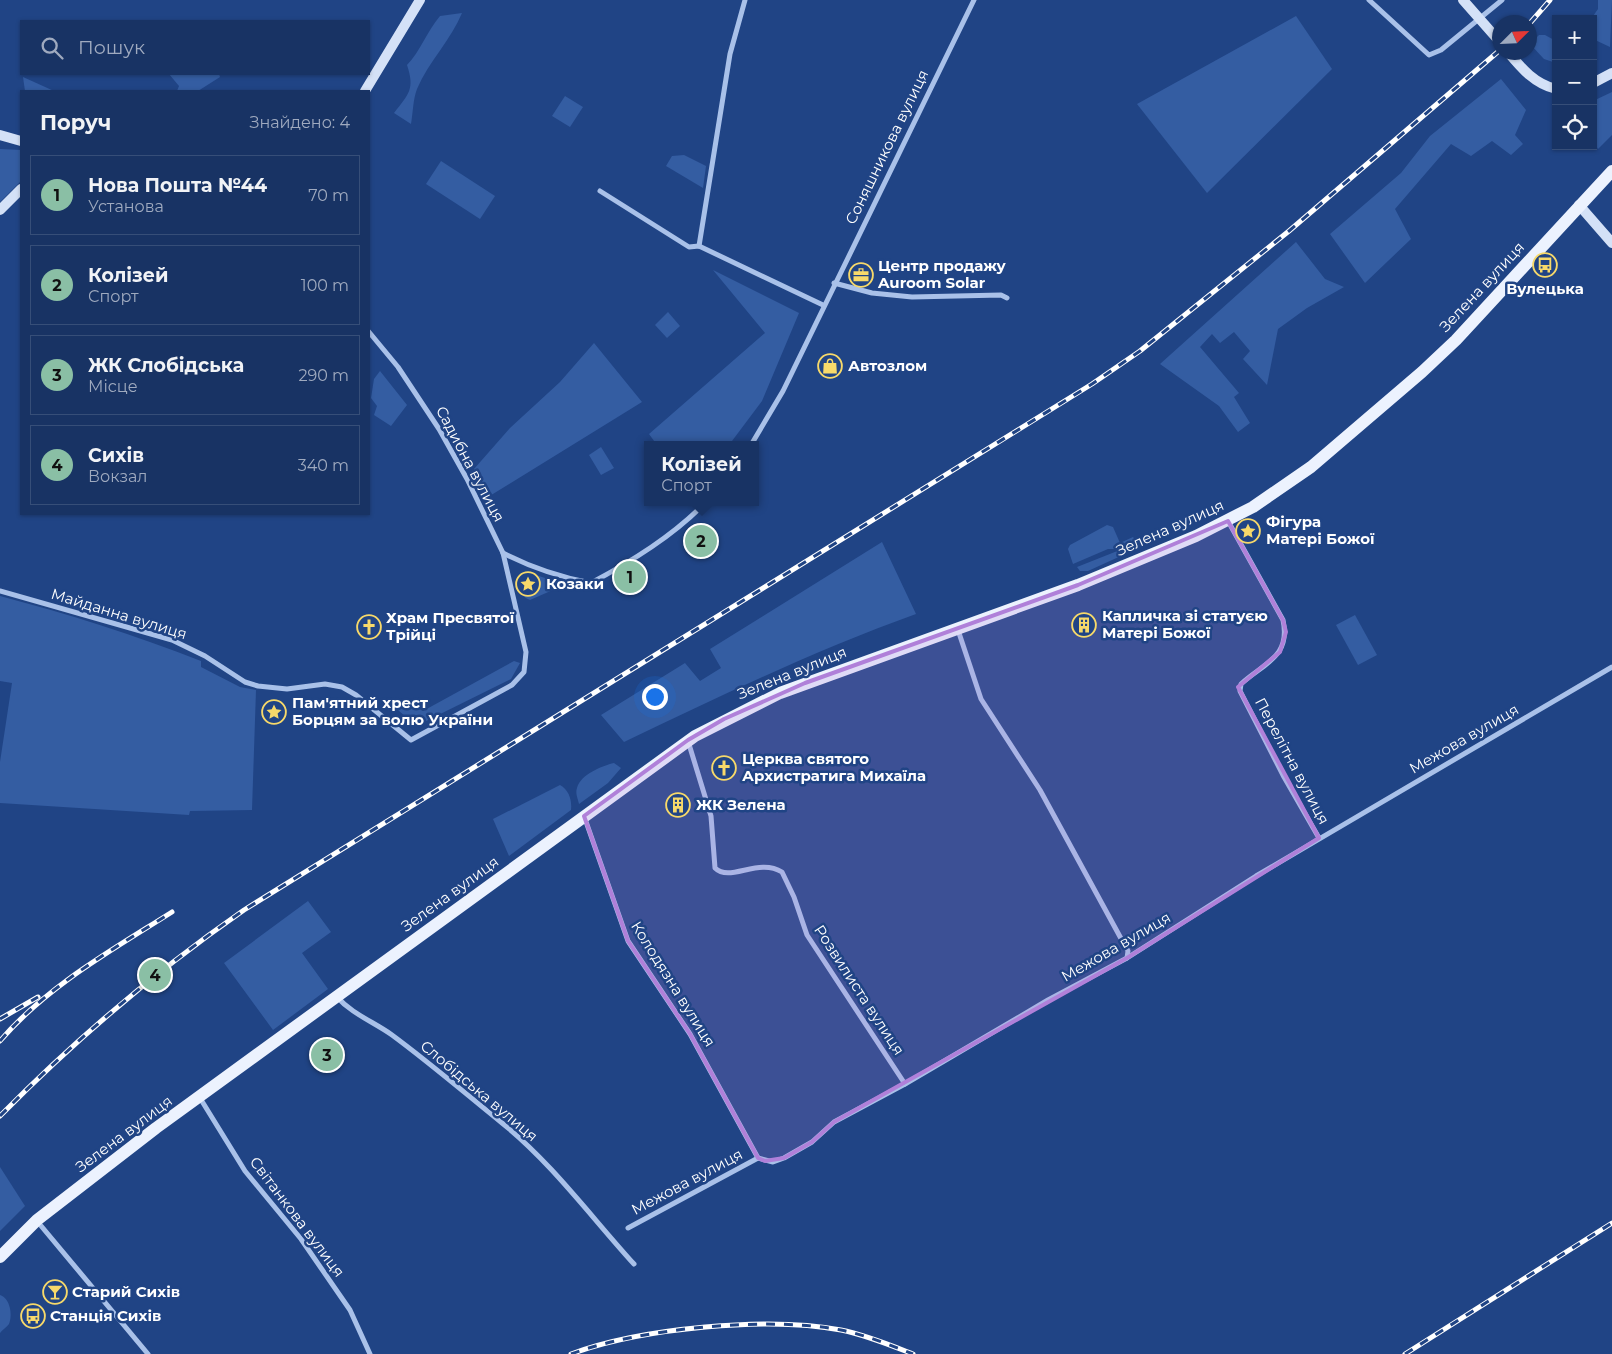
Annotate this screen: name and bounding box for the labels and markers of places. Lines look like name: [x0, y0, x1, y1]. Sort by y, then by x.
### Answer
bus stop icon: Вулецька: [1532, 252, 1558, 278]
place label: Центр продажу Auroom Solar: [877, 256, 1007, 292]
office icon: Центр продажу Auroom Solar: [848, 262, 874, 288]
place label: Вулецька: [1506, 279, 1584, 298]
shop icon: Автозлом: [817, 353, 843, 379]
place label: Автозлом: [848, 356, 927, 375]
place label: Фігура Матері Божої: [1266, 512, 1375, 548]
place icon: Фігура Матері Божої: [1235, 518, 1261, 544]
pin: 2: [685, 522, 717, 560]
pin: 1: [614, 558, 646, 596]
place icon: Козаки: [515, 571, 541, 597]
place label: Козаки: [546, 574, 604, 593]
place label: Капличка зі статуєю Матері Божої: [1102, 606, 1268, 642]
place label: Храм Пресвятої Трійці: [386, 608, 515, 644]
building icon: Капличка зі статуєю Матері Божої: [1071, 612, 1097, 638]
church icon: Храм Пресвятої Трійці: [356, 614, 382, 640]
place label: Пам'ятний хрест Борцям за волю України: [292, 693, 493, 729]
place icon: Пам'ятний хрест Борцям за волю України: [261, 699, 287, 725]
place label: Церква святого Архистратига Михаїла: [742, 749, 926, 785]
church icon: Церква святого Архистратига Михаїла: [711, 755, 737, 781]
building icon: ЖК Зелена: [665, 792, 691, 818]
place label: ЖК Зелена: [696, 795, 786, 814]
pin: 4: [139, 956, 171, 994]
pin: 3: [311, 1036, 343, 1074]
bar icon: Старий Сихів: [42, 1279, 68, 1305]
place label: Старий Сихів: [72, 1282, 180, 1301]
bus stop icon: Станція Сихів: [20, 1303, 46, 1329]
place label: Станція Сихів: [50, 1306, 161, 1325]

